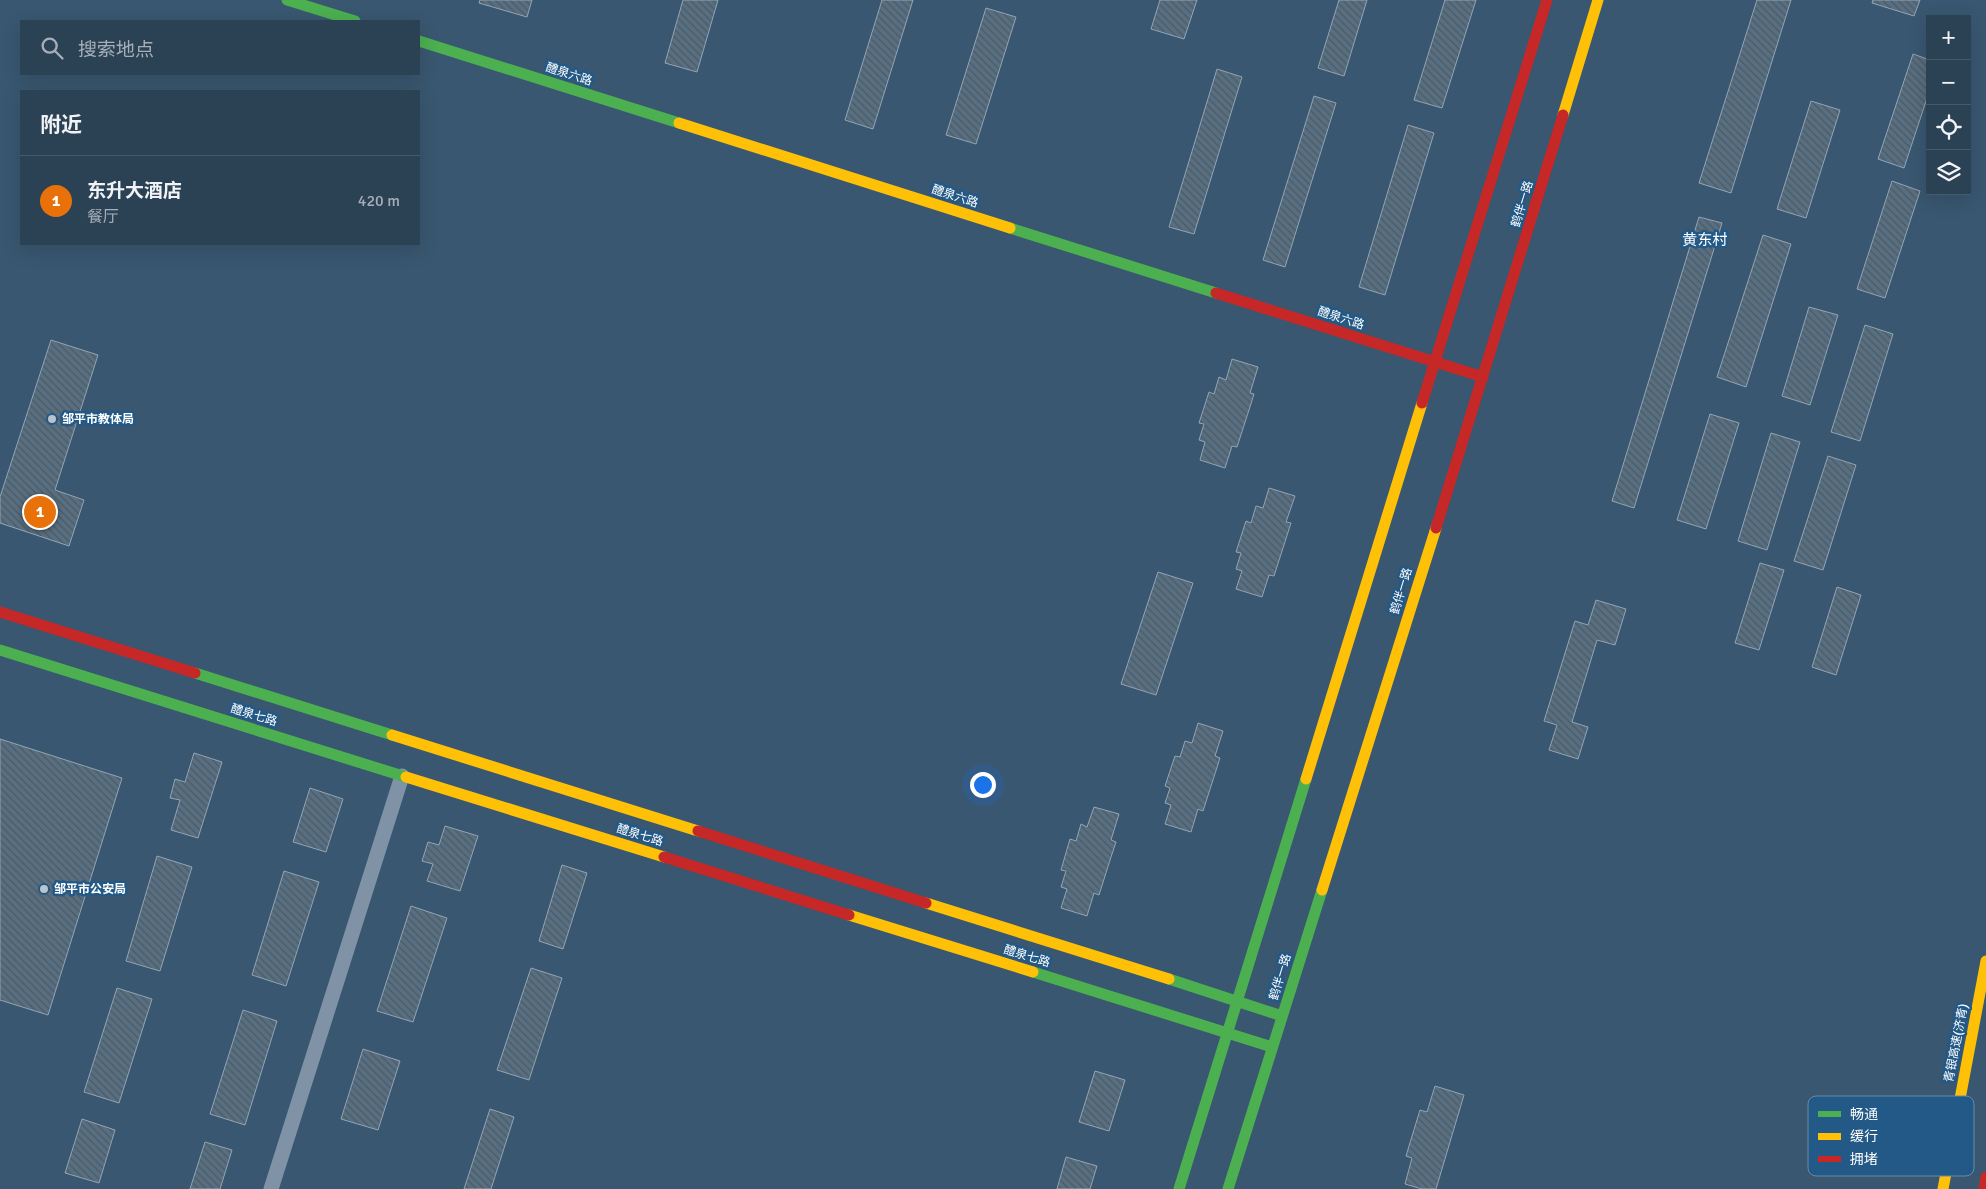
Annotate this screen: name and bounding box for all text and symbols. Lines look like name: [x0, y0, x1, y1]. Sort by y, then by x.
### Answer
map controls: [1926, 15, 1971, 195]
button: +: [1926, 15, 1971, 60]
search box: [20, 20, 420, 75]
icon: search: [38, 34, 66, 62]
text: 搜索地点: [78, 38, 154, 62]
street label: 醴泉六路: [544, 60, 594, 89]
button: −: [1926, 60, 1971, 105]
button: locate: [1926, 105, 1971, 150]
text: 附近: [40, 112, 82, 138]
button: layers: [1926, 150, 1971, 195]
text: 东升大酒店: [87, 179, 182, 203]
street label: 鹤伴一路: [1508, 179, 1537, 229]
street label: 醴泉六路: [930, 182, 980, 211]
text: 1: [52, 191, 60, 211]
text: 420 m: [358, 191, 400, 211]
text: 餐厅: [87, 207, 119, 227]
district label: 黄东村: [1682, 231, 1728, 249]
street label: 醴泉六路: [1316, 304, 1366, 333]
place label: 邹平市教体局: [62, 412, 134, 427]
marker: 邹平市教体局: [46, 413, 58, 425]
pin: 1: [24, 493, 56, 531]
street label: 鹤伴一路: [1387, 566, 1416, 616]
street label: 醴泉七路: [229, 701, 279, 730]
your location: [970, 772, 996, 798]
street label: 醴泉七路: [615, 821, 665, 850]
place label: 邹平市公安局: [54, 882, 126, 897]
marker: 邹平市公安局: [38, 883, 50, 895]
street label: 醴泉七路: [1002, 942, 1052, 971]
street label: 鹤伴一路: [1266, 952, 1295, 1002]
street label: 青银高速(济青): [1941, 1002, 1971, 1084]
legend: [1808, 1096, 1974, 1176]
text: 畅通: [1850, 1106, 1878, 1123]
text: 缓行: [1850, 1128, 1878, 1145]
text: 拥堵: [1850, 1151, 1878, 1168]

